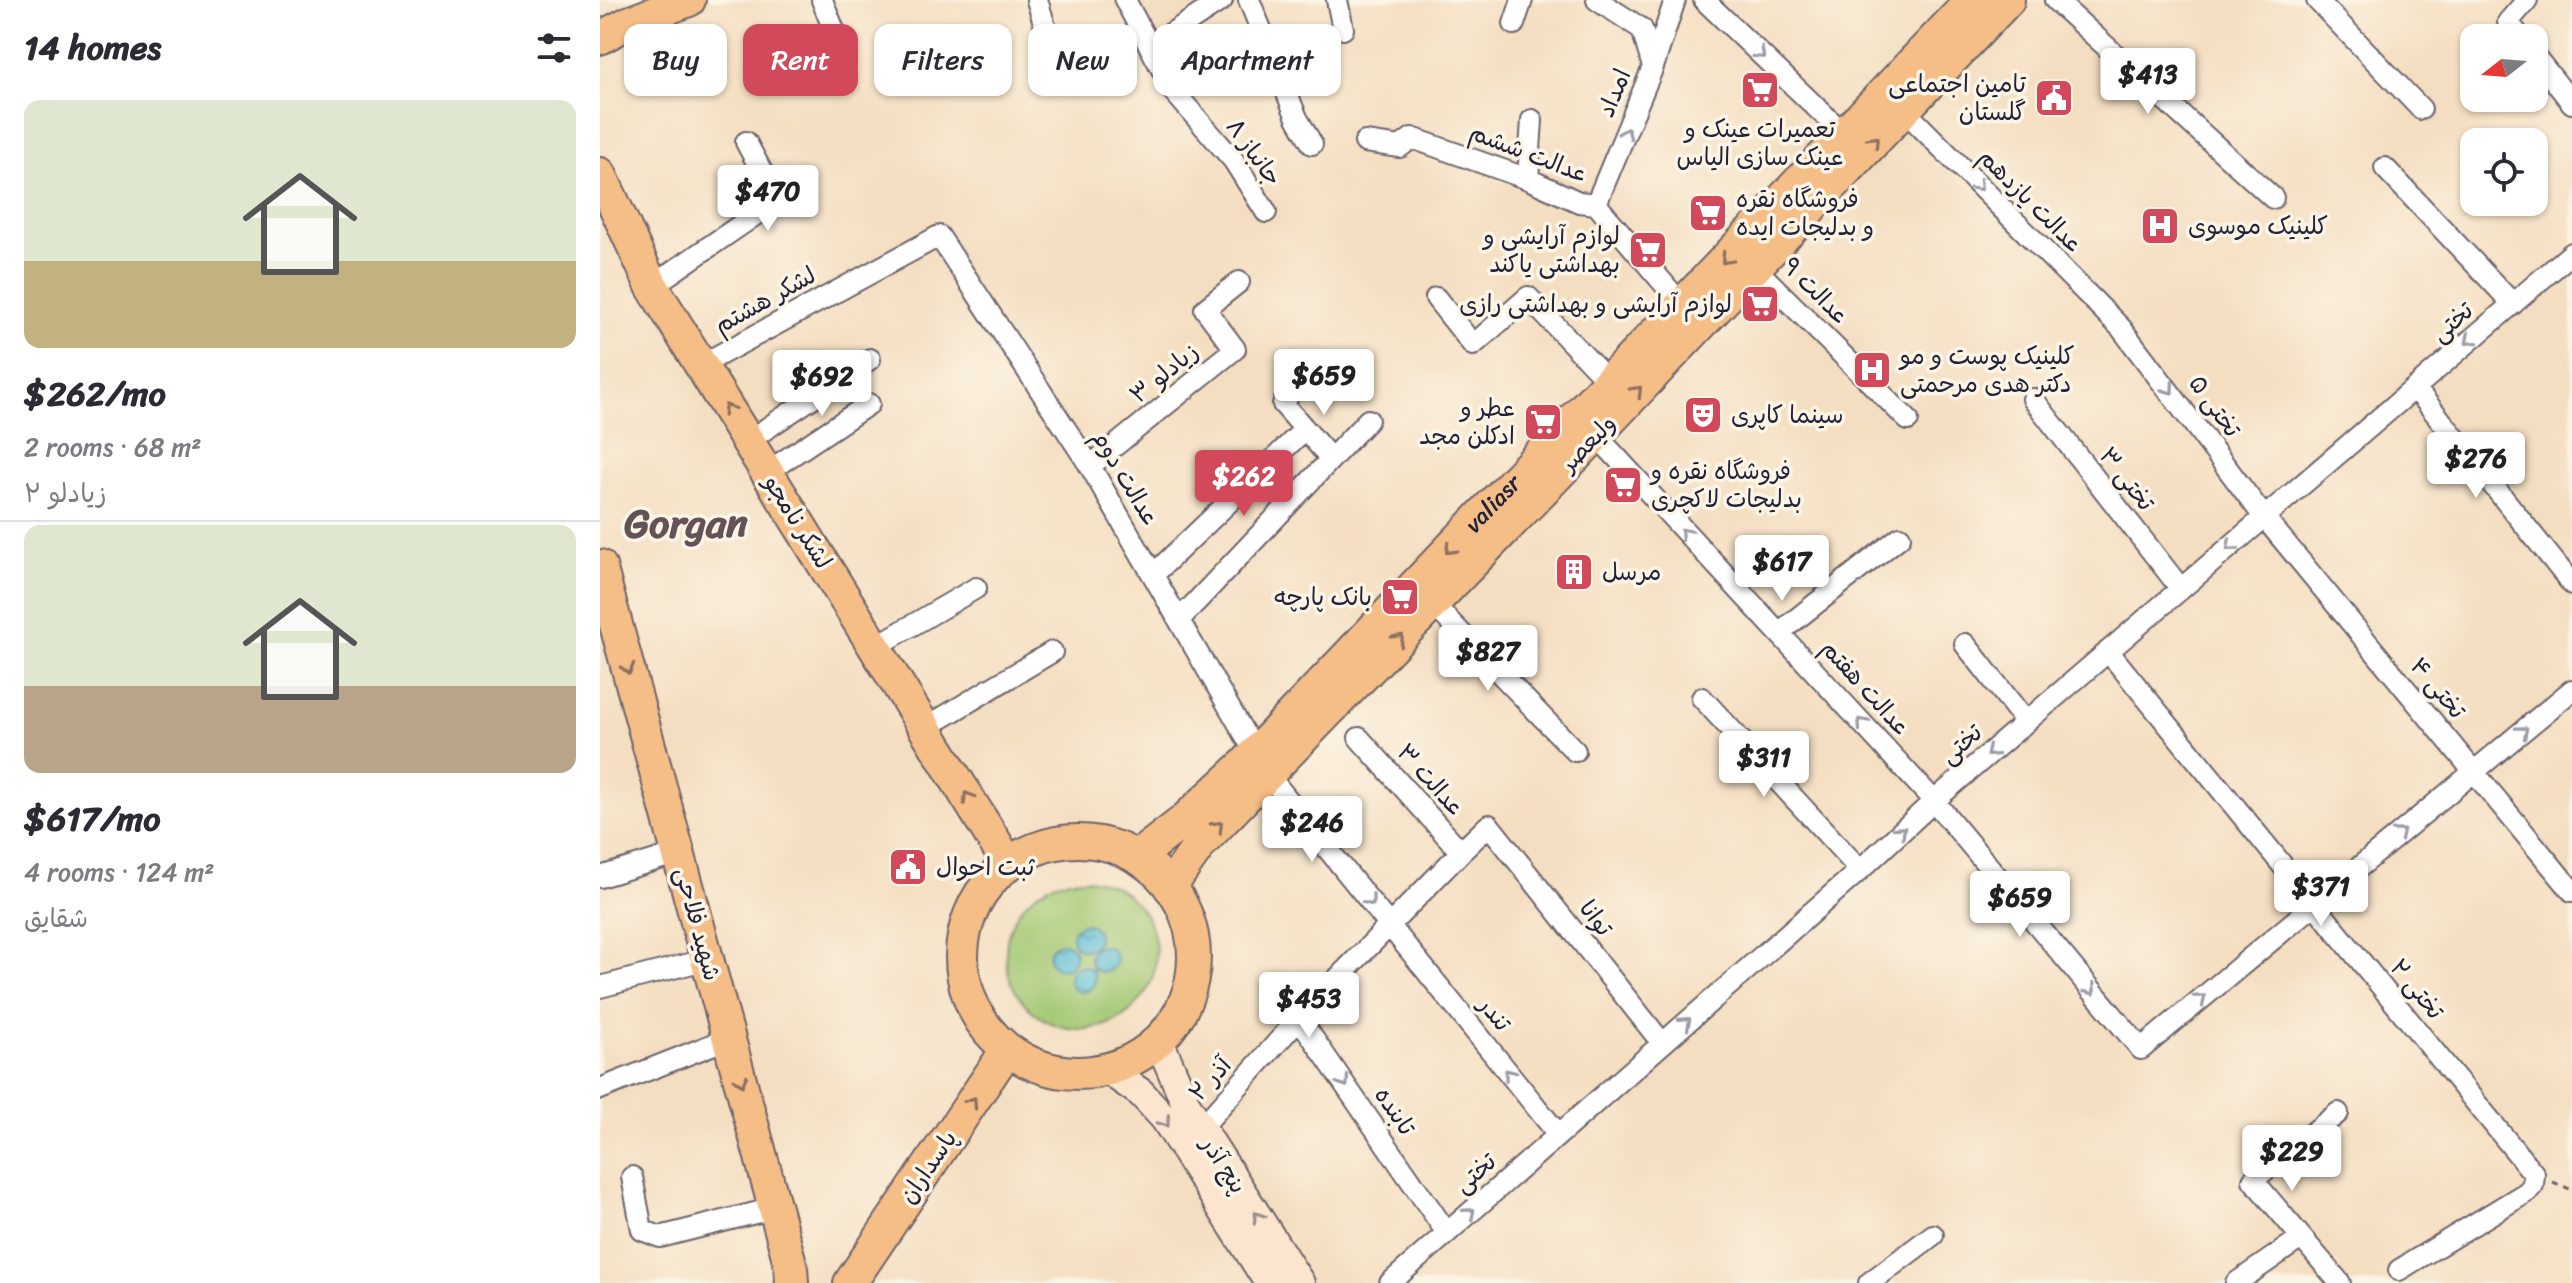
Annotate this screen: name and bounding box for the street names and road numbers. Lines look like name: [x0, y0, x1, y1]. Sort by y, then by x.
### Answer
street label: امداد: [1585, 62, 1643, 124]
street label: جانباز ۸: [1215, 109, 1293, 195]
street label: عدالت ششم: [1463, 111, 1595, 195]
street label: عدالت یازدهم: [1968, 138, 2094, 264]
street label: عدالت ۹: [1772, 247, 1860, 335]
street label: لشکر هشتم: [706, 255, 824, 345]
street label: تختی: [2421, 290, 2484, 353]
street label: زیادلو ۳: [1120, 332, 1208, 414]
street label: ۵ تختی: [2178, 366, 2253, 447]
street label: ولیعصر: [1548, 404, 1627, 483]
street label: عدالت دوم: [1080, 421, 1172, 535]
street label: تختی ۳: [2088, 437, 2167, 521]
street label: valiasr: [1454, 463, 1533, 543]
street label: لشکر نامجو: [751, 465, 844, 578]
street label: عدالت هفتم: [1810, 630, 1922, 746]
street label: تختی ۴: [2399, 647, 2478, 729]
street label: تختی: [1930, 712, 1993, 775]
street label: عدالت ۳: [1386, 733, 1476, 827]
street label: شهید فلاحی: [663, 863, 733, 985]
street label: توانا: [1568, 890, 1625, 946]
street label: تختی ۲: [2379, 949, 2456, 1030]
street label: تندر: [1466, 985, 1523, 1042]
street label: ۲ آذر: [1178, 1046, 1243, 1111]
street label: تابنده: [1363, 1078, 1428, 1145]
street label: پاسداران: [888, 1121, 968, 1213]
street label: پنج آذر: [1188, 1126, 1258, 1202]
street label: تختی: [1444, 1141, 1507, 1204]

